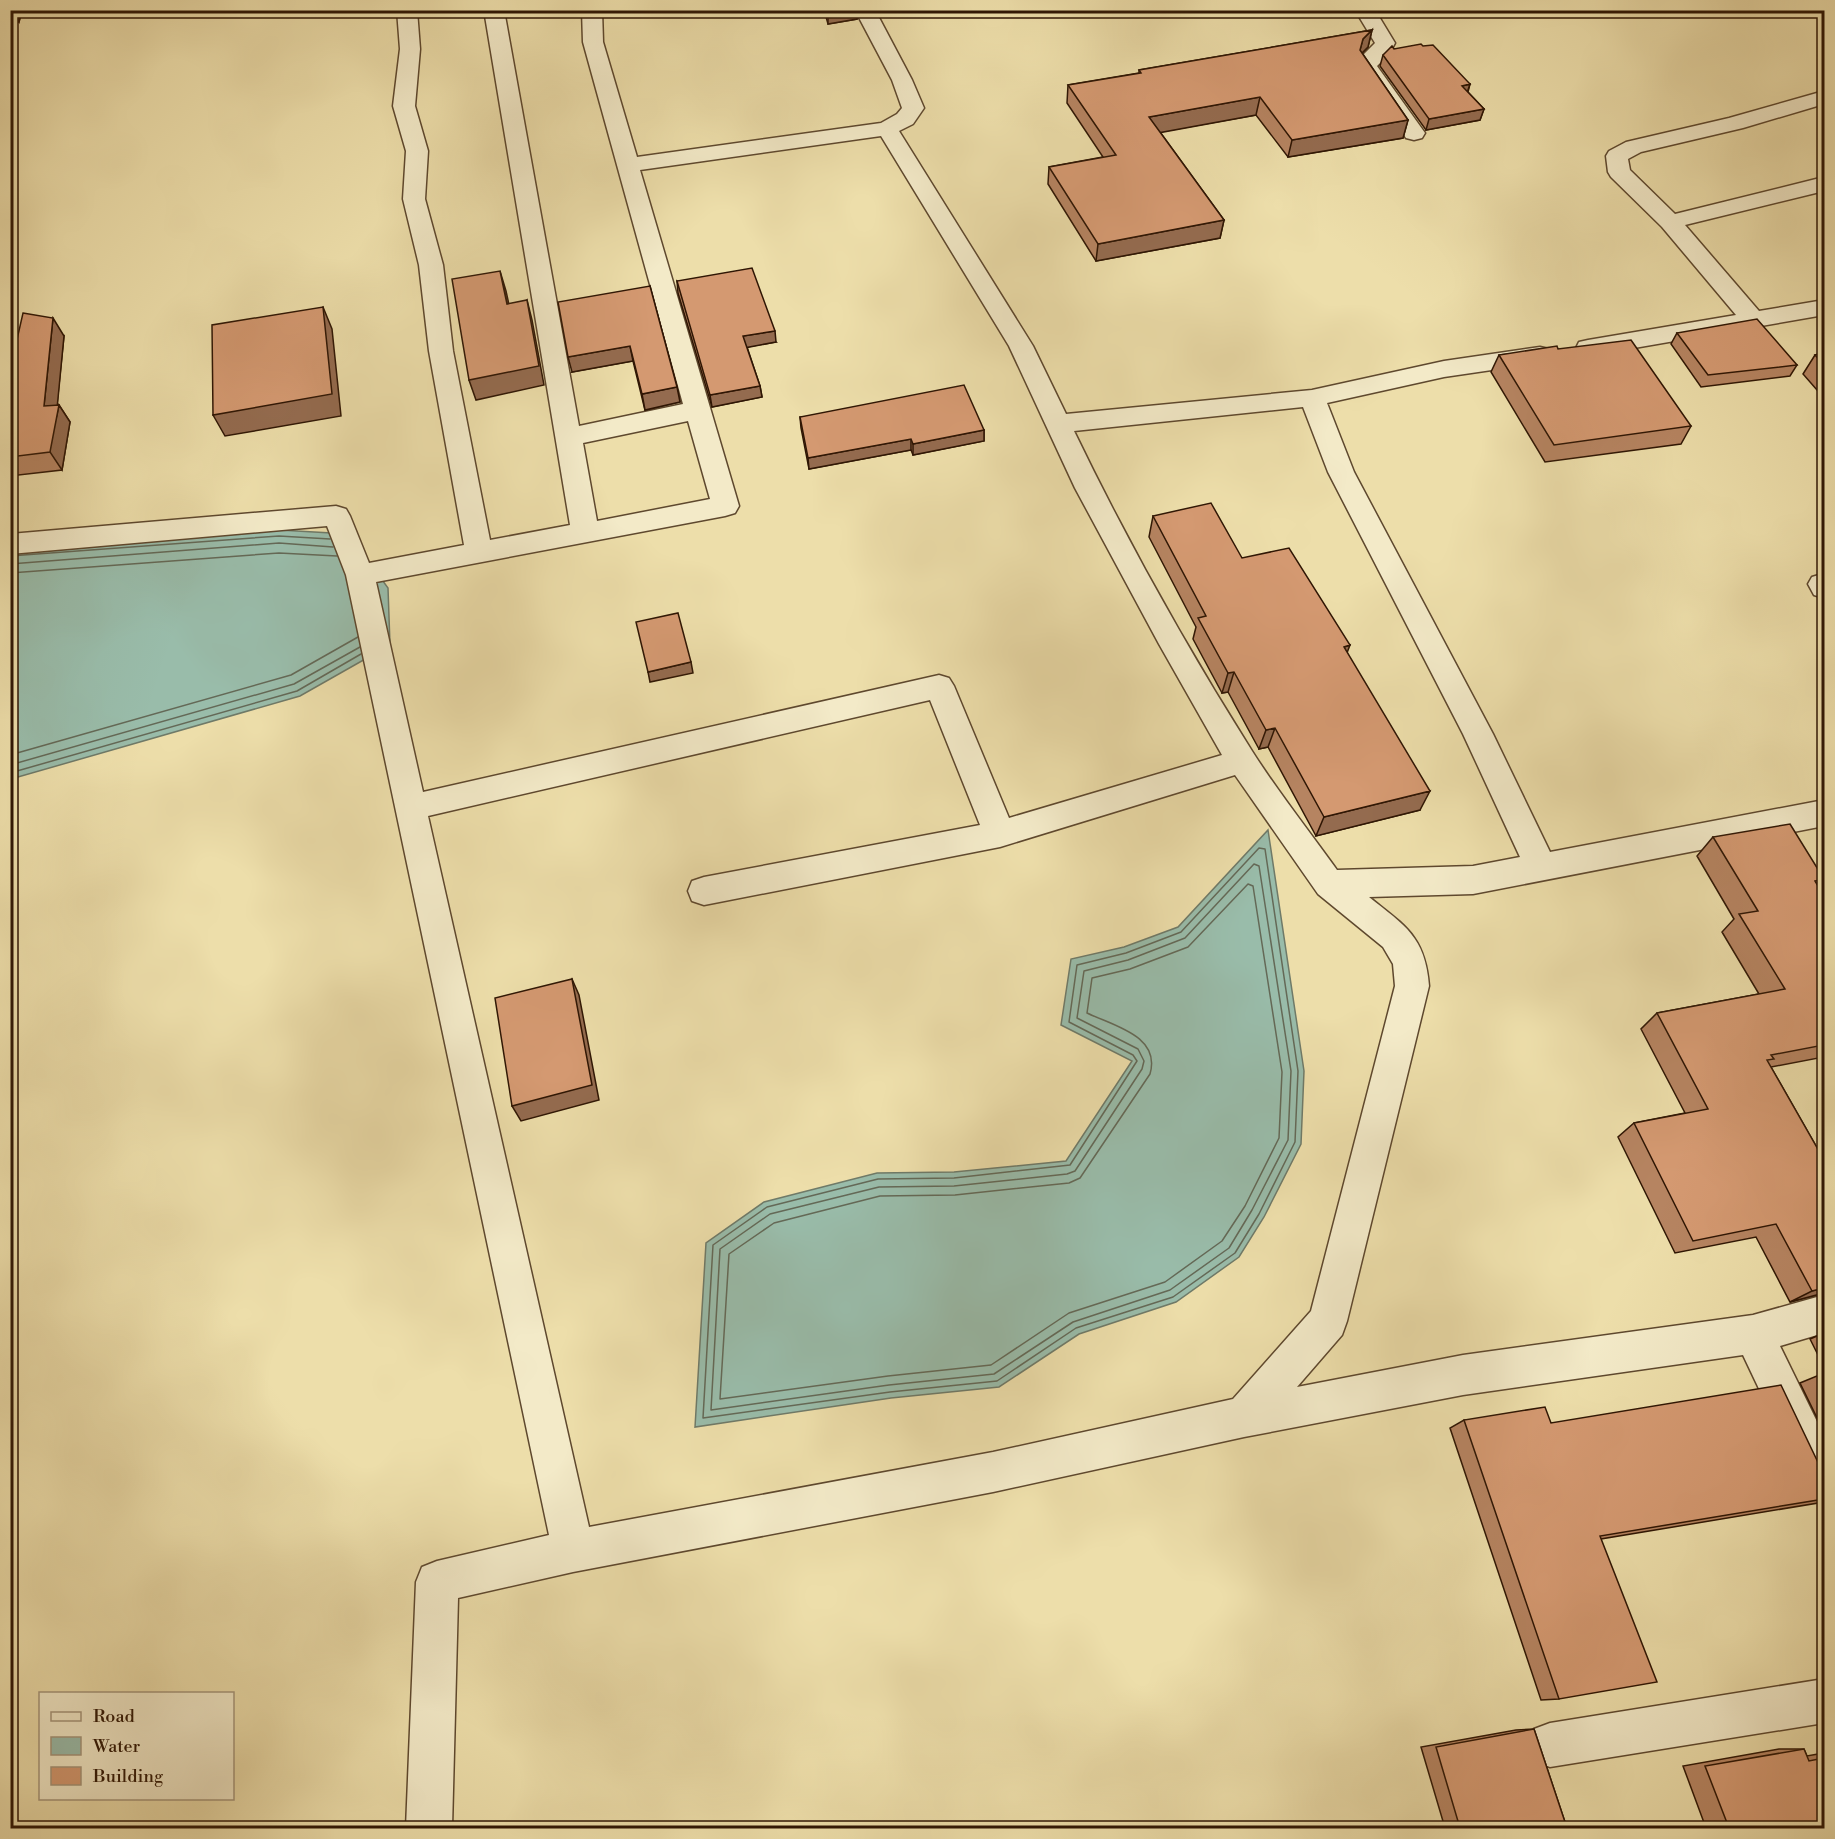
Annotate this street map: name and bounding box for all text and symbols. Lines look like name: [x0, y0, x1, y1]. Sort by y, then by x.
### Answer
legend: [39, 1692, 234, 1800]
text: Road: [93, 1705, 136, 1728]
text: Water: [92, 1735, 141, 1758]
text: Building: [92, 1765, 164, 1788]

